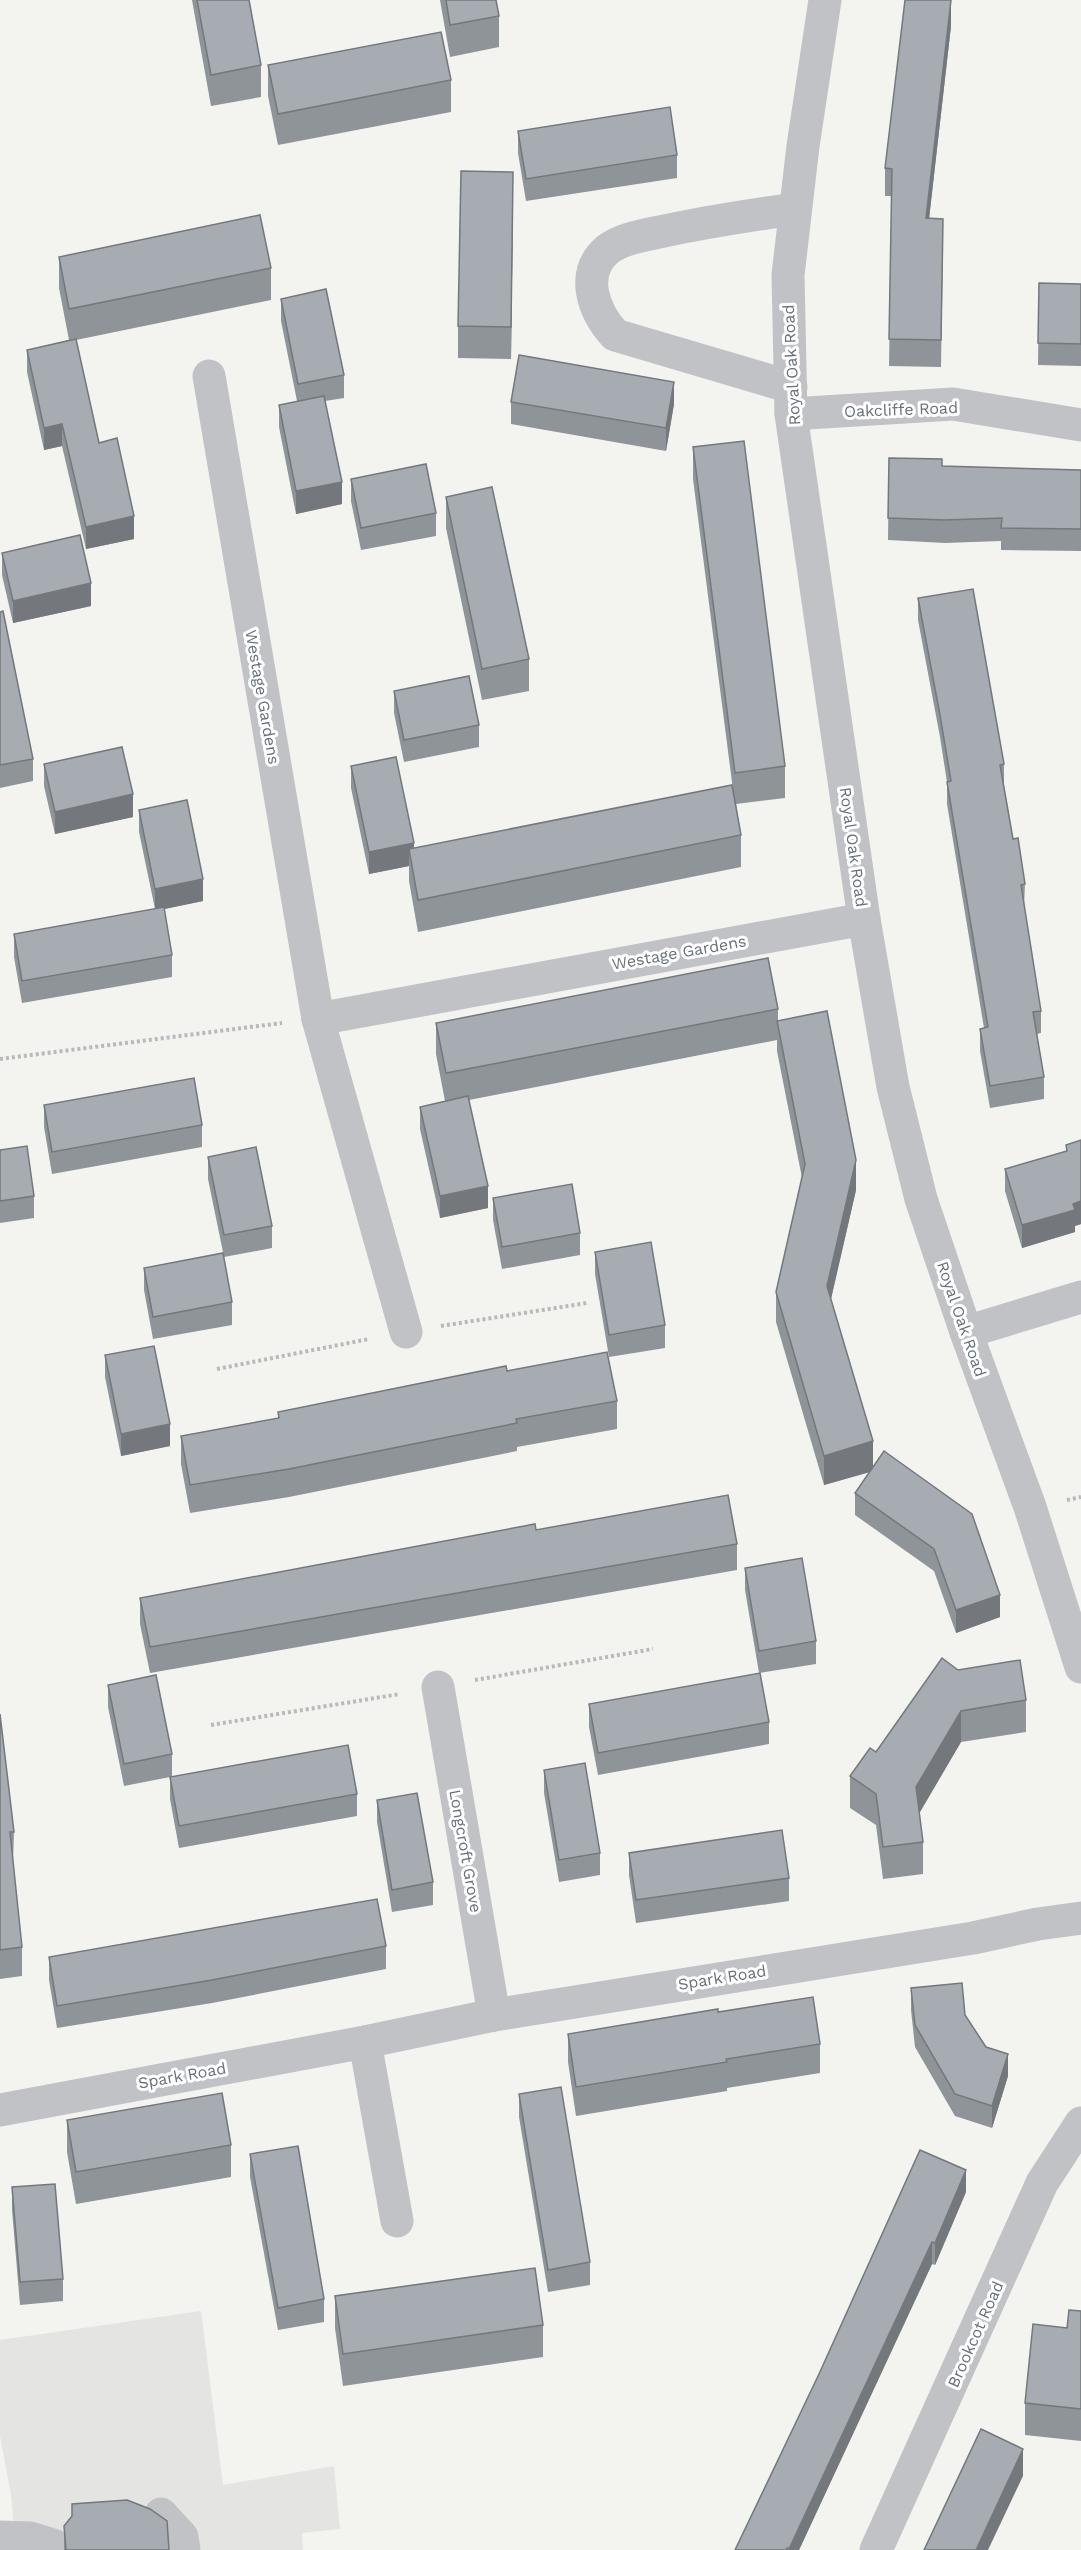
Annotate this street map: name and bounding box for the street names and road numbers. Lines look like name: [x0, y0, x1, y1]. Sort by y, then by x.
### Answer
street label: Royal Oak Road: [779, 304, 804, 426]
street label: Oakcliffe Road: [844, 398, 958, 421]
street label: Westage Gardens: [241, 628, 284, 766]
street label: Royal Oak Road: [836, 786, 871, 908]
street label: Westage Gardens: [610, 931, 748, 974]
street label: Royal Oak Road: [933, 1259, 990, 1379]
street label: Longcroft Grove: [445, 1788, 486, 1914]
street label: Spark Road: [677, 1961, 768, 1994]
street label: Spark Road: [137, 2058, 228, 2093]
street label: Brookcot Road: [944, 2278, 1007, 2390]

